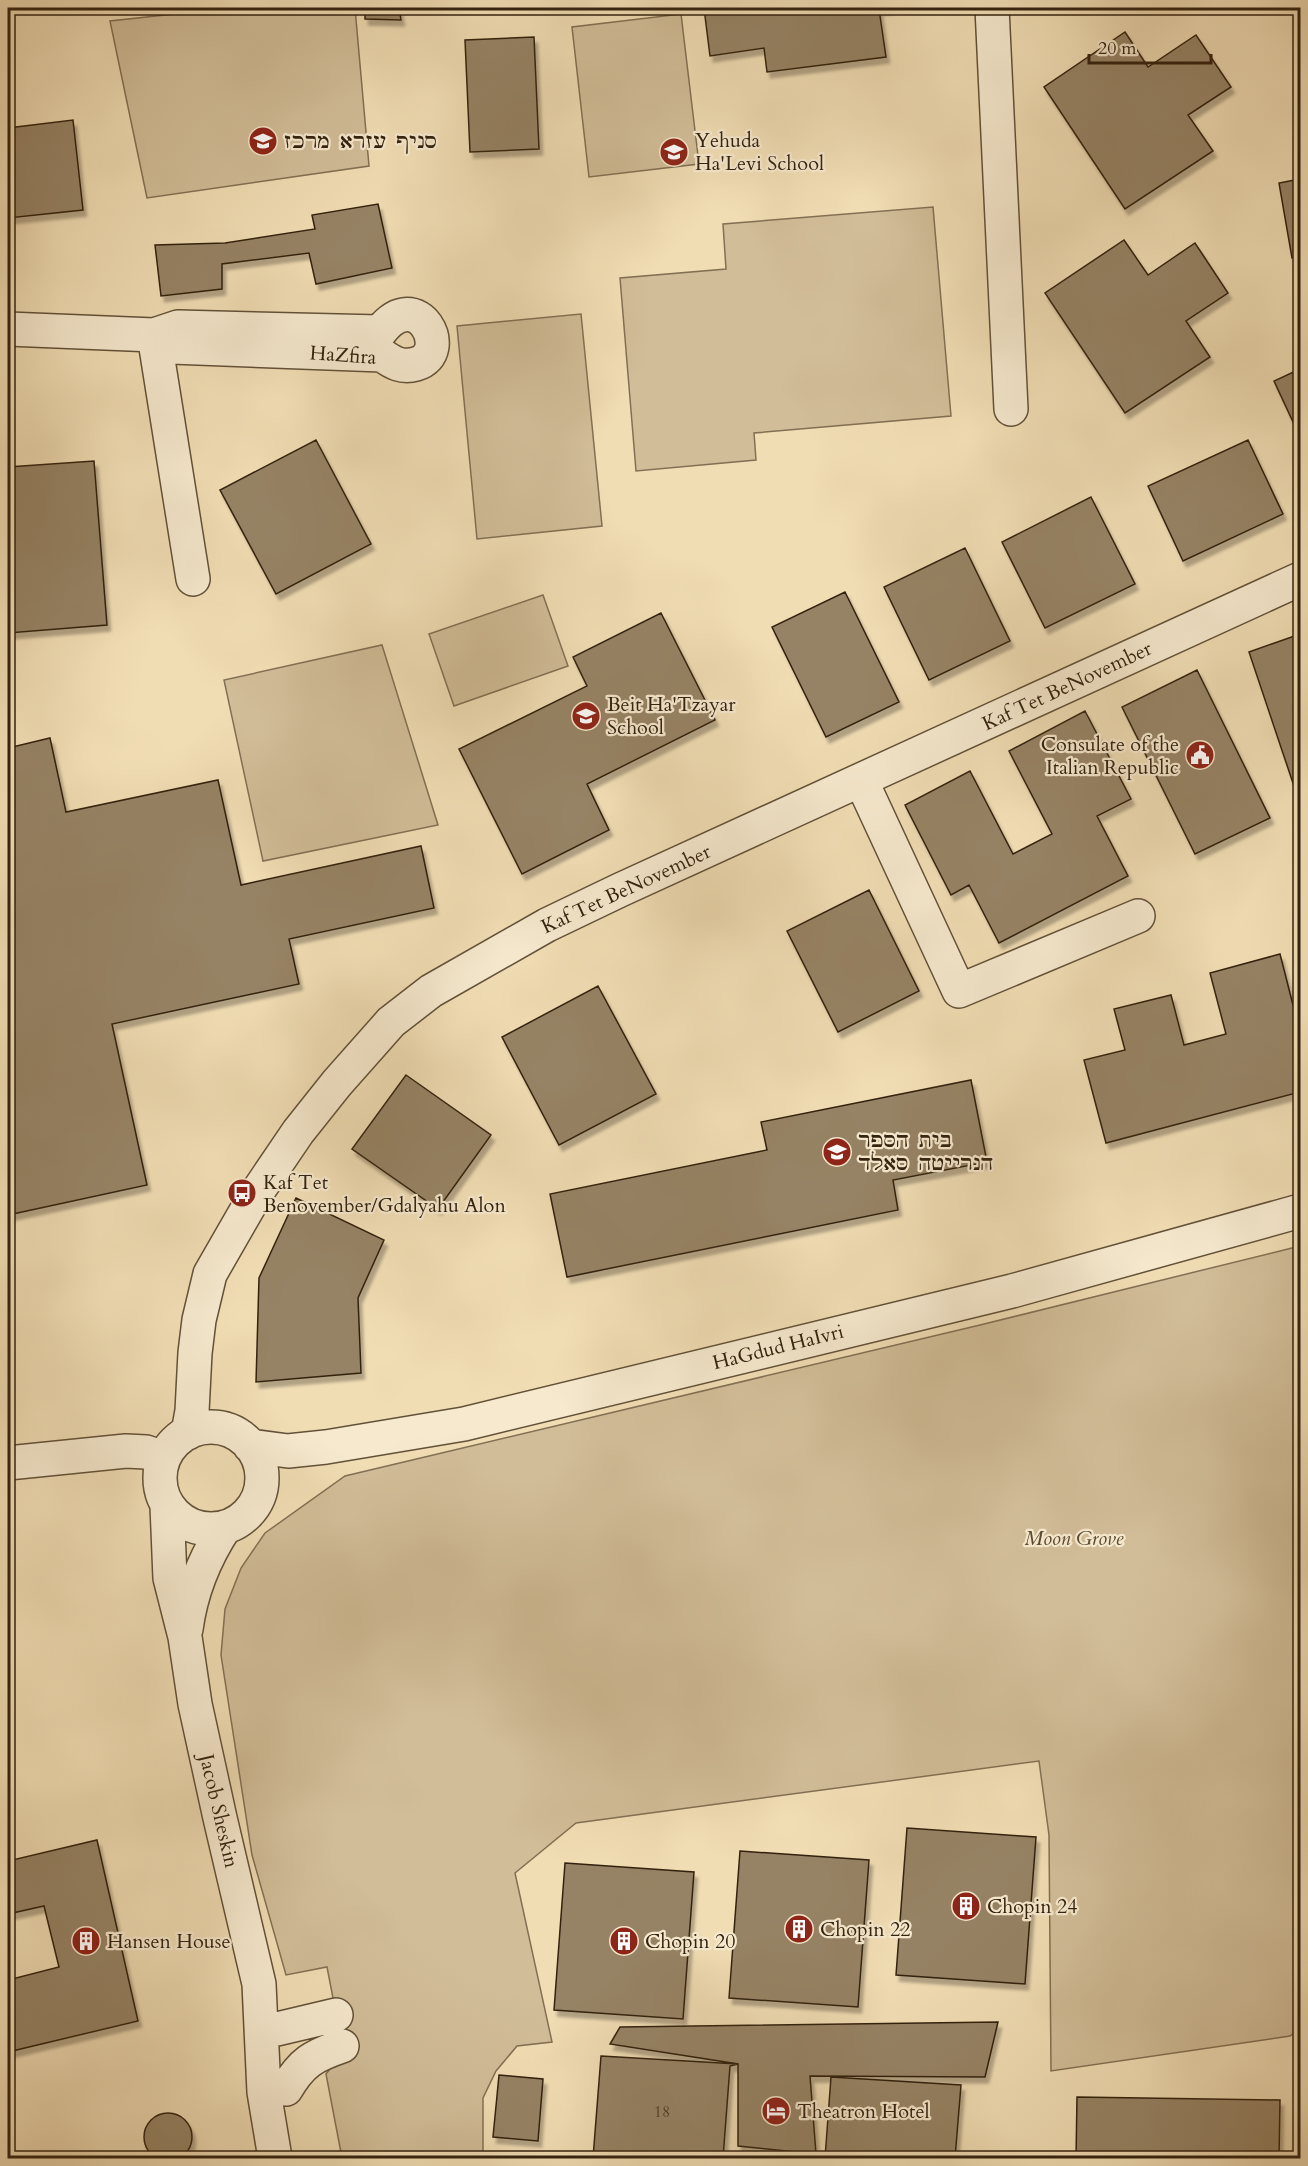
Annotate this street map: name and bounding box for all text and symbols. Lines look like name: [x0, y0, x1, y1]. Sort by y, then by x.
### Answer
scale bar: [1089, 27, 1210, 65]
text: 20 m: [1098, 36, 1137, 61]
school or university icon: סניף עזרא מרכז: [247, 125, 279, 157]
place label: Yehuda Ha'Levi School: [695, 127, 824, 177]
place label: סניף עזרא מרכז: [284, 128, 437, 155]
school or university icon: Yehuda Ha'Levi School: [658, 136, 690, 168]
street label: HaZfira: [309, 339, 378, 371]
street label: Kaf Tet BeNovember: [978, 635, 1157, 737]
place label: Beit Ha'Tzayar School: [607, 691, 736, 741]
school or university icon: Beit Ha'Tzayar School: [570, 700, 602, 732]
place label: Consulate of the Italian Republic: [1041, 731, 1179, 781]
public building icon: Consulate of the Italian Republic: [1184, 739, 1216, 771]
street label: Kaf Tet BeNovember: [537, 838, 716, 940]
place label: בית הספר הנרייטה סאלד: [858, 1127, 993, 1177]
school or university icon: בית הספר הנרייטה סאלד: [821, 1136, 853, 1168]
place label: Kaf Tet Benovember/Gdalyahu Alon: [263, 1169, 506, 1219]
bus stop icon: Kaf Tet Benovember/Gdalyahu Alon: [226, 1177, 258, 1209]
street label: HaGdud HaIvri: [710, 1318, 847, 1376]
park label: Moon Grove: [1024, 1525, 1124, 1552]
street label: Jacob Sheskin: [192, 1749, 245, 1871]
building icon: Chopin 24: [950, 1890, 982, 1922]
place label: Chopin 24: [987, 1893, 1078, 1920]
building icon: Chopin 22: [783, 1913, 815, 1945]
place label: Chopin 22: [820, 1916, 911, 1943]
building icon: Hansen House: [70, 1925, 102, 1957]
building icon: Chopin 20: [608, 1925, 640, 1957]
place label: Hansen House: [107, 1928, 231, 1955]
place label: Chopin 20: [645, 1928, 736, 1955]
hotel icon: Theatron Hotel: [760, 2095, 792, 2127]
place label: Theatron Hotel: [797, 2098, 930, 2125]
house number: 18: [654, 2101, 670, 2123]

